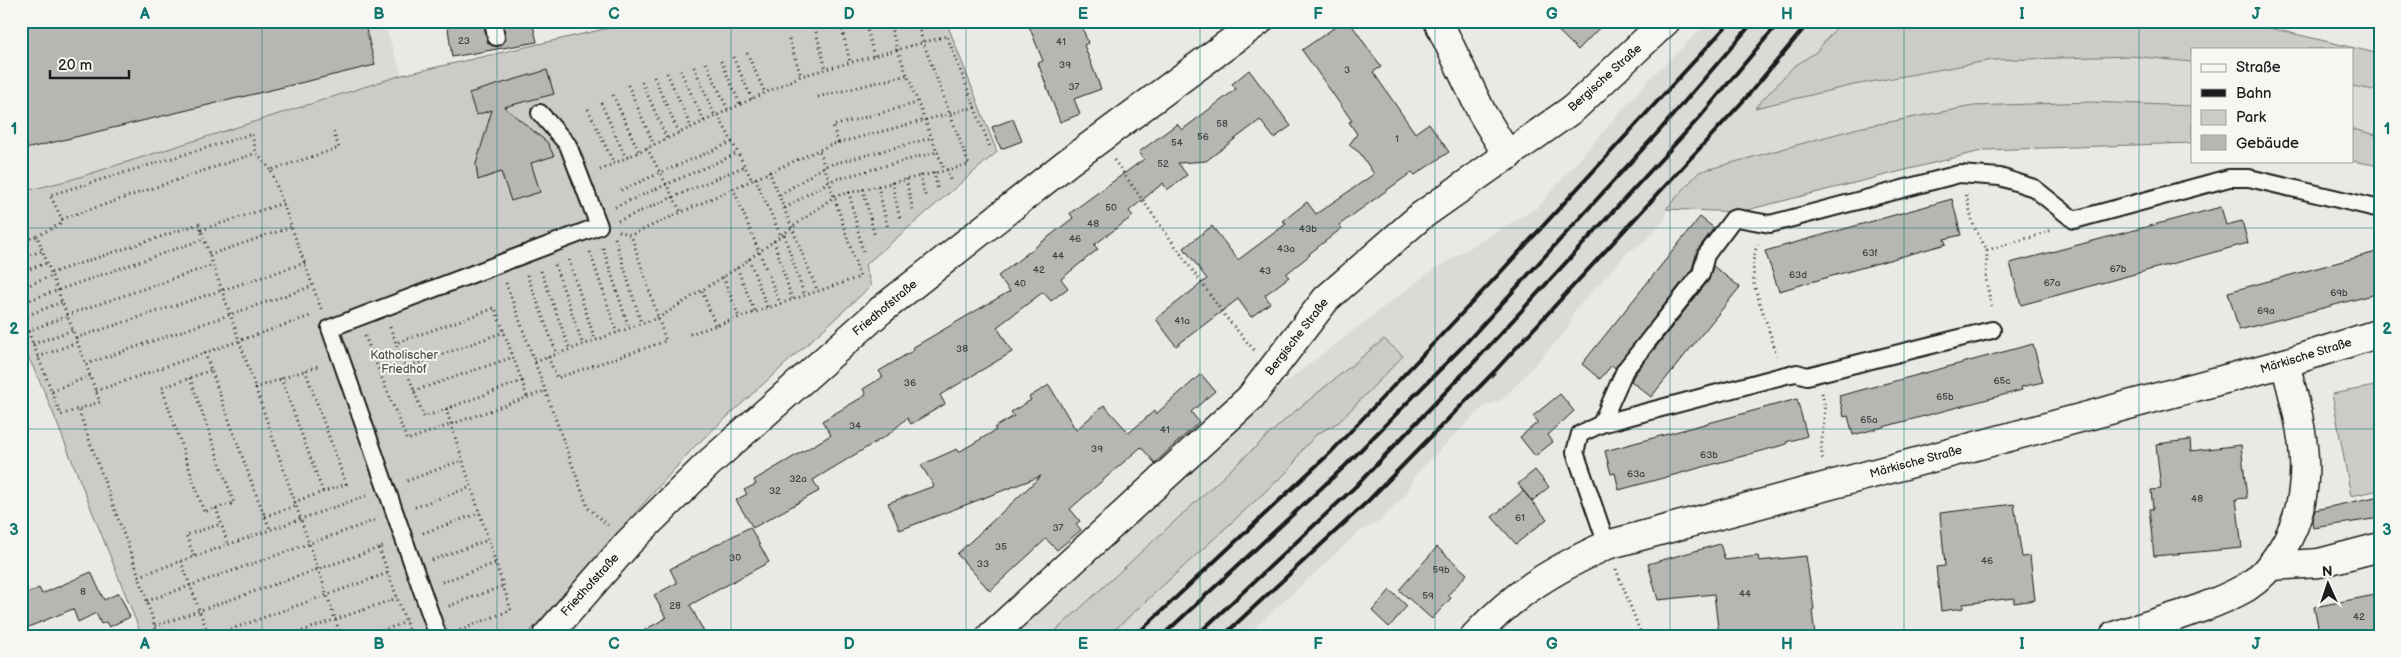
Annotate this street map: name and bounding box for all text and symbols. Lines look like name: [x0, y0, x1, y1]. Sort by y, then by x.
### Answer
text: A: [139, 5, 150, 24]
text: B: [373, 5, 385, 24]
text: C: [608, 5, 620, 24]
text: D: [843, 5, 855, 24]
text: E: [1078, 5, 1088, 24]
text: F: [1313, 5, 1323, 24]
text: G: [1546, 5, 1558, 24]
text: H: [1781, 5, 1793, 24]
text: I: [2019, 5, 2025, 24]
text: J: [2252, 5, 2261, 24]
house number: 23: [458, 35, 470, 47]
house number: 41: [1056, 36, 1066, 48]
street label: Bergische Straße: [1565, 41, 1645, 115]
scale bar: [50, 48, 129, 80]
legend: [2191, 48, 2354, 162]
text: 20 m: [58, 56, 92, 75]
text: Straße: [2236, 58, 2281, 77]
house number: 39: [1059, 59, 1071, 71]
house number: 3: [1344, 64, 1350, 76]
house number: 37: [1068, 81, 1080, 93]
text: Bahn: [2236, 84, 2272, 103]
text: Park: [2236, 108, 2267, 127]
house number: 58: [1216, 118, 1228, 130]
text: 1: [11, 120, 17, 139]
text: 1: [2384, 120, 2390, 139]
house number: 56: [1197, 131, 1209, 143]
house number: 1: [1395, 133, 1399, 145]
text: Gebäude: [2236, 134, 2299, 153]
house number: 54: [1171, 137, 1183, 149]
house number: 52: [1157, 158, 1169, 170]
house number: 50: [1105, 202, 1117, 214]
house number: 48: [1087, 218, 1099, 230]
house number: 43b: [1299, 223, 1317, 235]
house number: 46: [1069, 233, 1081, 245]
house number: 43a: [1277, 243, 1295, 255]
house number: 63f: [1862, 247, 1878, 259]
house number: 44: [1052, 250, 1064, 262]
house number: 67b: [2110, 263, 2127, 275]
house number: 42: [1033, 264, 1045, 276]
house number: 43: [1259, 265, 1271, 277]
house number: 63d: [1789, 269, 1807, 281]
street label: Friedhofstraße: [850, 277, 920, 339]
house number: 67a: [2044, 277, 2061, 289]
house number: 40: [1014, 278, 1026, 290]
house number: 69b: [2330, 287, 2348, 299]
street label: Bergische Straße: [1262, 295, 1332, 379]
house number: 69a: [2257, 305, 2275, 317]
house number: 41a: [1174, 315, 1190, 327]
text: 2: [9, 320, 19, 339]
text: 2: [2382, 320, 2392, 339]
street label: Märkische Straße: [2258, 335, 2354, 377]
house number: 38: [956, 343, 968, 355]
park label: Katholischer Friedhof: [370, 348, 438, 377]
house number: 65c: [1993, 375, 2011, 387]
house number: 36: [904, 377, 916, 389]
house number: 65b: [1936, 391, 1954, 403]
house number: 65a: [1860, 414, 1878, 426]
house number: 34: [849, 420, 861, 432]
house number: 41: [1160, 424, 1170, 436]
street label: Märkische Straße: [1868, 442, 1964, 482]
house number: 39: [1091, 443, 1103, 455]
house number: 63b: [1700, 449, 1718, 461]
house number: 63a: [1627, 468, 1645, 480]
house number: 32a: [789, 473, 807, 485]
house number: 32: [769, 485, 781, 497]
house number: 48: [2191, 493, 2203, 505]
house number: 61: [1515, 512, 1525, 524]
text: 3: [9, 521, 19, 540]
text: 3: [2382, 521, 2392, 540]
house number: 37: [1052, 522, 1064, 534]
house number: 35: [995, 541, 1007, 553]
street label: Friedhofstraße: [558, 550, 622, 620]
house number: 30: [729, 552, 741, 564]
house number: 46: [1981, 555, 1993, 567]
house number: 33: [977, 558, 989, 570]
north arrow: [2304, 560, 2354, 610]
text: N: [2322, 563, 2333, 580]
house number: 59b: [1432, 564, 1450, 576]
house number: 8: [80, 586, 86, 598]
house number: 44: [1739, 588, 1751, 600]
house number: 59: [1422, 590, 1434, 602]
house number: 28: [669, 600, 681, 612]
house number: 42: [2353, 611, 2365, 623]
text: A: [139, 635, 150, 654]
text: B: [373, 635, 385, 654]
text: C: [608, 635, 620, 654]
text: D: [843, 635, 855, 654]
text: E: [1078, 635, 1088, 654]
text: F: [1313, 635, 1323, 654]
text: G: [1546, 635, 1558, 654]
text: H: [1781, 635, 1793, 654]
text: I: [2019, 635, 2025, 654]
text: J: [2252, 635, 2261, 654]

